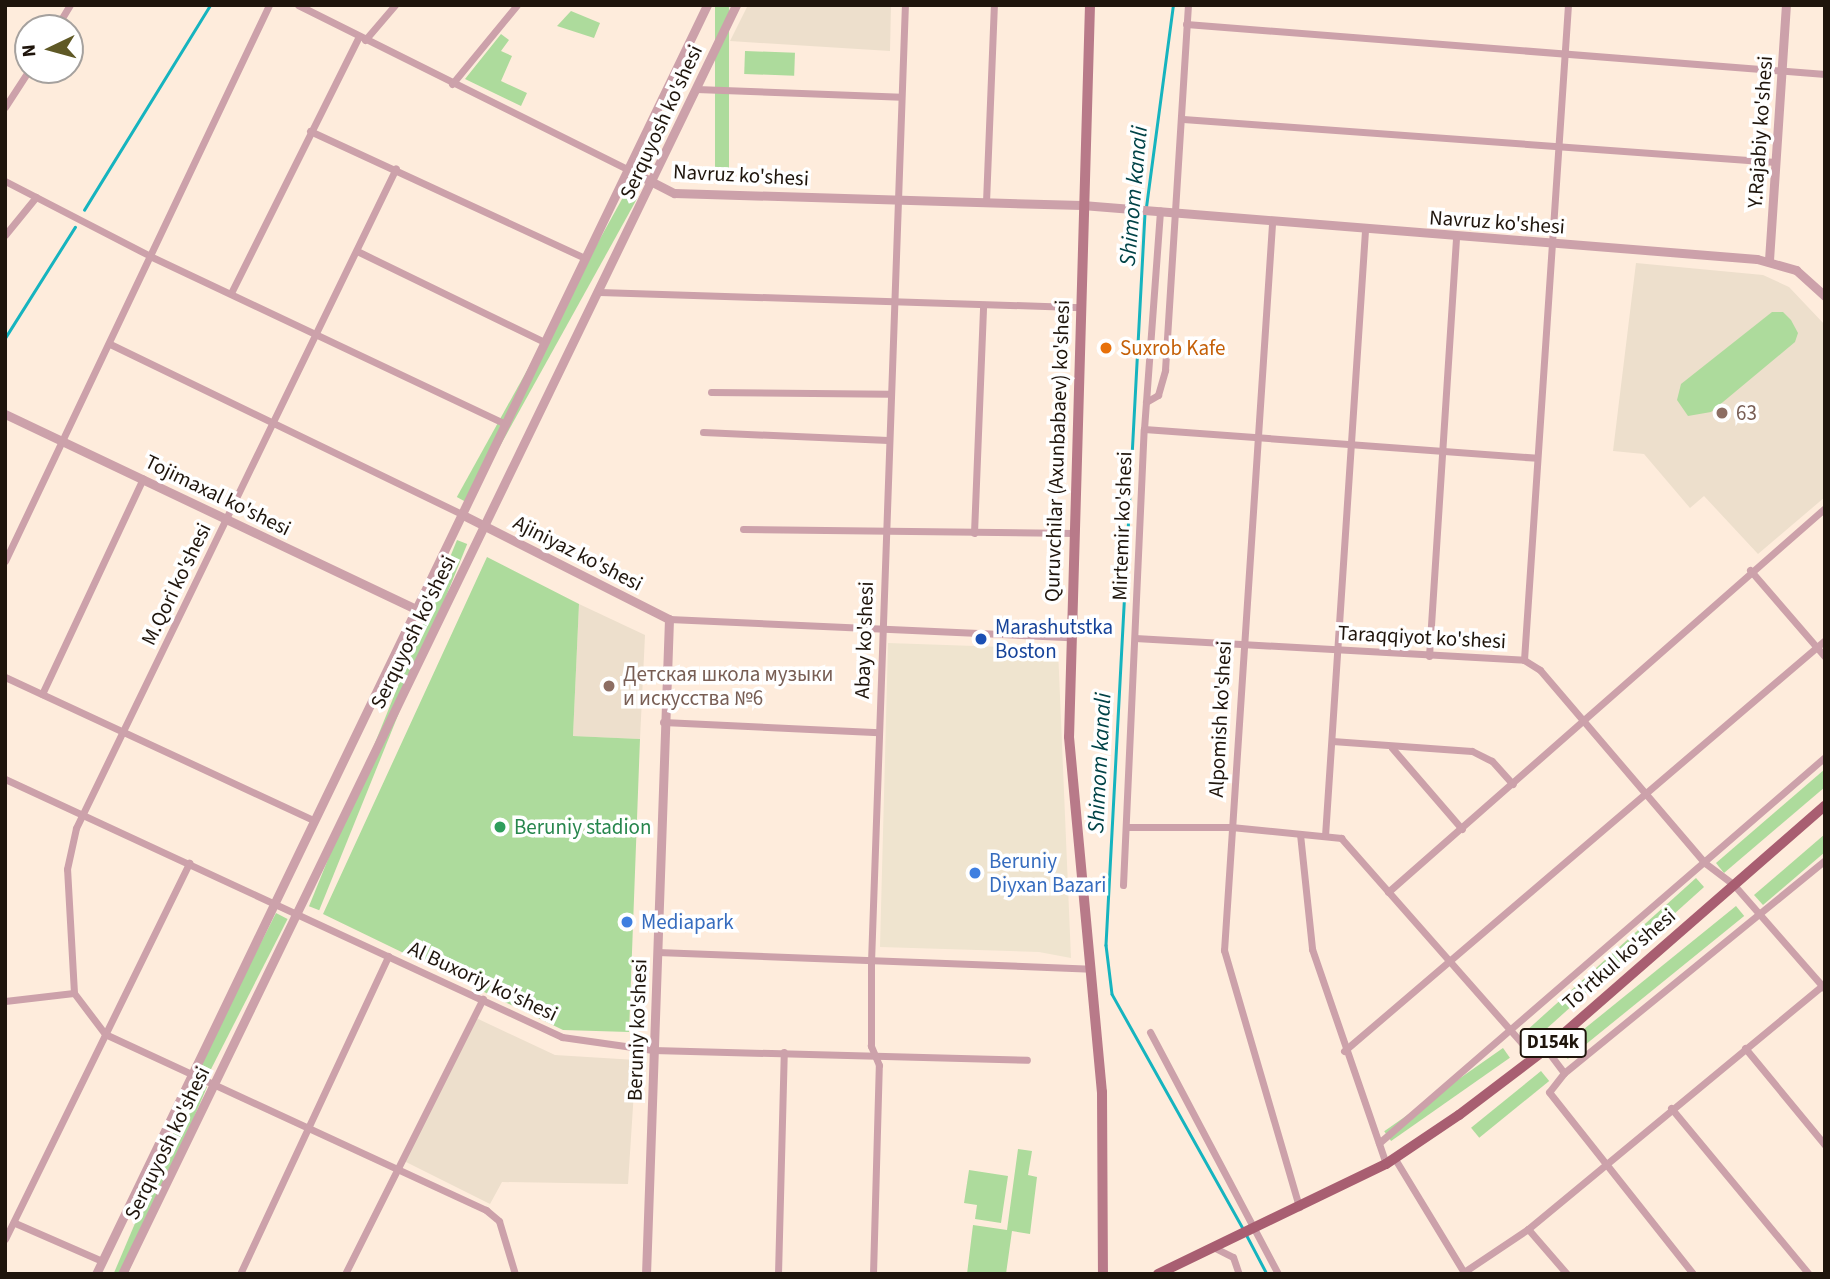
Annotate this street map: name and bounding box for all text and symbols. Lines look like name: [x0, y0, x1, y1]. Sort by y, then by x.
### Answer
north arrow: [14, 14, 84, 84]
street label: Serquyosh ko'shesi: [614, 41, 708, 203]
text: N: [16, 43, 44, 58]
street label: Y.Rajabiy ko'shesi: [1742, 55, 1778, 209]
water label: Shimom kanali: [1114, 125, 1154, 267]
street label: Navruz ko'shesi: [672, 159, 810, 191]
street label: Navruz ko'shesi: [1428, 205, 1566, 239]
street label: Quruvchilar (Axunbabaev) ko'shesi: [1039, 300, 1075, 602]
place label: Suxrob Kafe: [1120, 335, 1225, 361]
marker: Suxrob Kafe: [1098, 340, 1114, 356]
place label: 63: [1736, 400, 1757, 426]
marker: 63: [1714, 405, 1730, 421]
street label: Tojimaxal ko'shesi: [141, 449, 295, 541]
street label: Mirtemir ko'shesi: [1107, 451, 1137, 601]
street label: Ajiniyaz ko'shesi: [509, 510, 647, 596]
street label: M.Qori ko'shesi: [136, 519, 216, 649]
street label: Serquyosh ko'shesi: [365, 551, 461, 713]
street label: Abay ko'shesi: [849, 581, 879, 699]
place label: Marashutstka Boston: [995, 614, 1113, 664]
street label: Taraqqiyot ko'shesi: [1337, 620, 1507, 654]
marker: Marashutstka Boston: [973, 631, 989, 647]
street label: Alpomish ko'shesi: [1203, 640, 1237, 798]
place label: Детская школа музыки и искусства №6: [623, 661, 833, 711]
marker: Детская школа музыки и искусства №6: [601, 678, 617, 694]
water label: Shimom kanali: [1083, 692, 1117, 834]
place label: Beruniy stadion: [514, 814, 651, 840]
marker: Beruniy stadion: [492, 819, 508, 835]
place label: Beruniy Diyxan Bazari: [989, 848, 1106, 898]
marker: Beruniy Diyxan Bazari: [967, 865, 983, 881]
street label: To'rtkul ko'shesi: [1557, 903, 1681, 1015]
place label: Mediapark: [641, 909, 734, 935]
marker: Mediapark: [619, 914, 635, 930]
street label: Al Buxoriy ko'shesi: [404, 935, 562, 1027]
street label: Beruniy ko'shesi: [622, 958, 652, 1102]
road number: D154k: [1518, 1028, 1588, 1058]
street label: Serquyosh ko'shesi: [119, 1062, 215, 1224]

